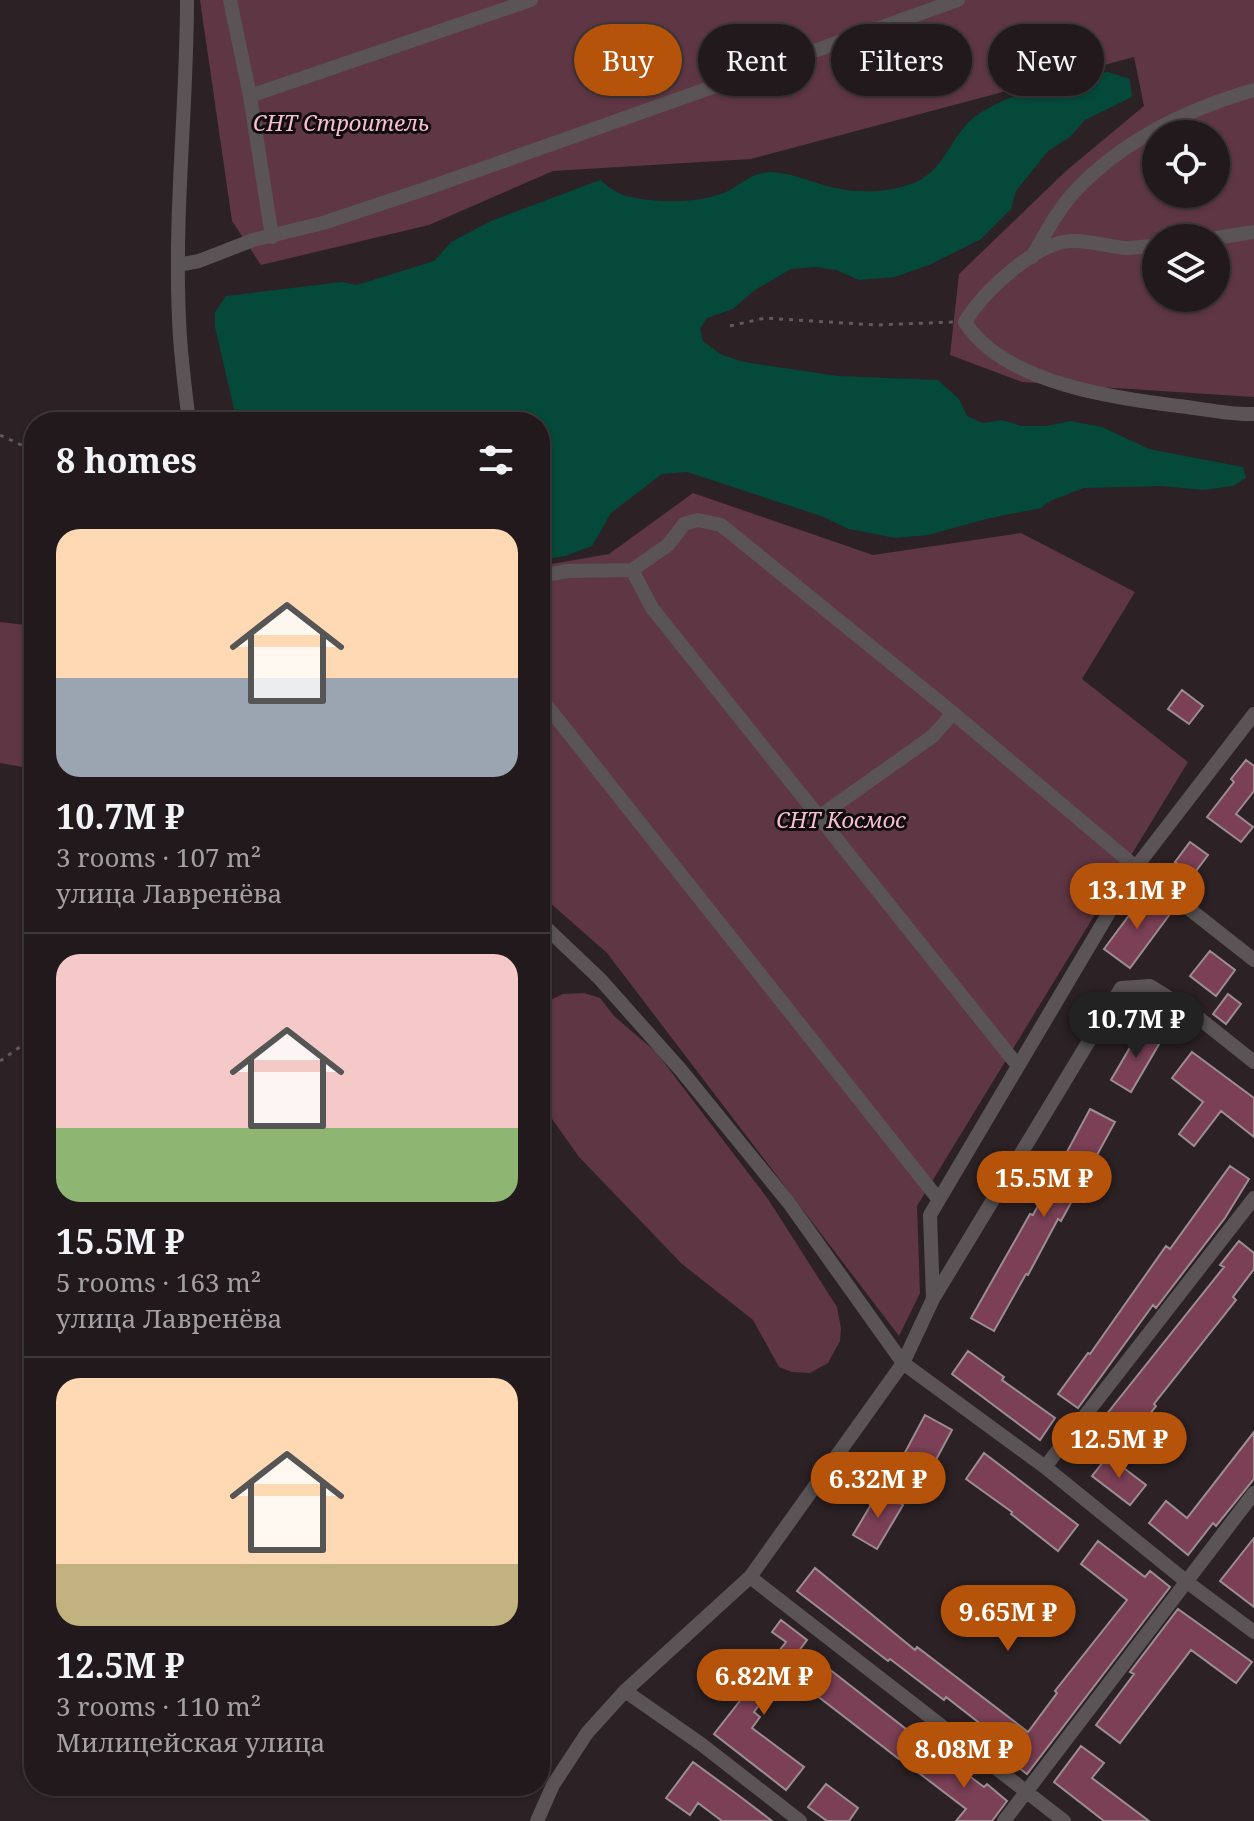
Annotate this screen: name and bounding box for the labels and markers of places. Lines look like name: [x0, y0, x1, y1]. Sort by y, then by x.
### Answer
pin: 13.1M ₽: [1063, 863, 1211, 931]
pin: 10.7M ₽: [1062, 992, 1210, 1060]
pin: 15.5M ₽: [970, 1151, 1118, 1219]
pin: 12.5M ₽: [1045, 1412, 1193, 1480]
pin: 6.32M ₽: [804, 1452, 952, 1520]
pin: 9.65M ₽: [934, 1585, 1082, 1653]
pin: 6.82M ₽: [690, 1649, 838, 1717]
pin: 8.08M ₽: [890, 1722, 1038, 1790]

